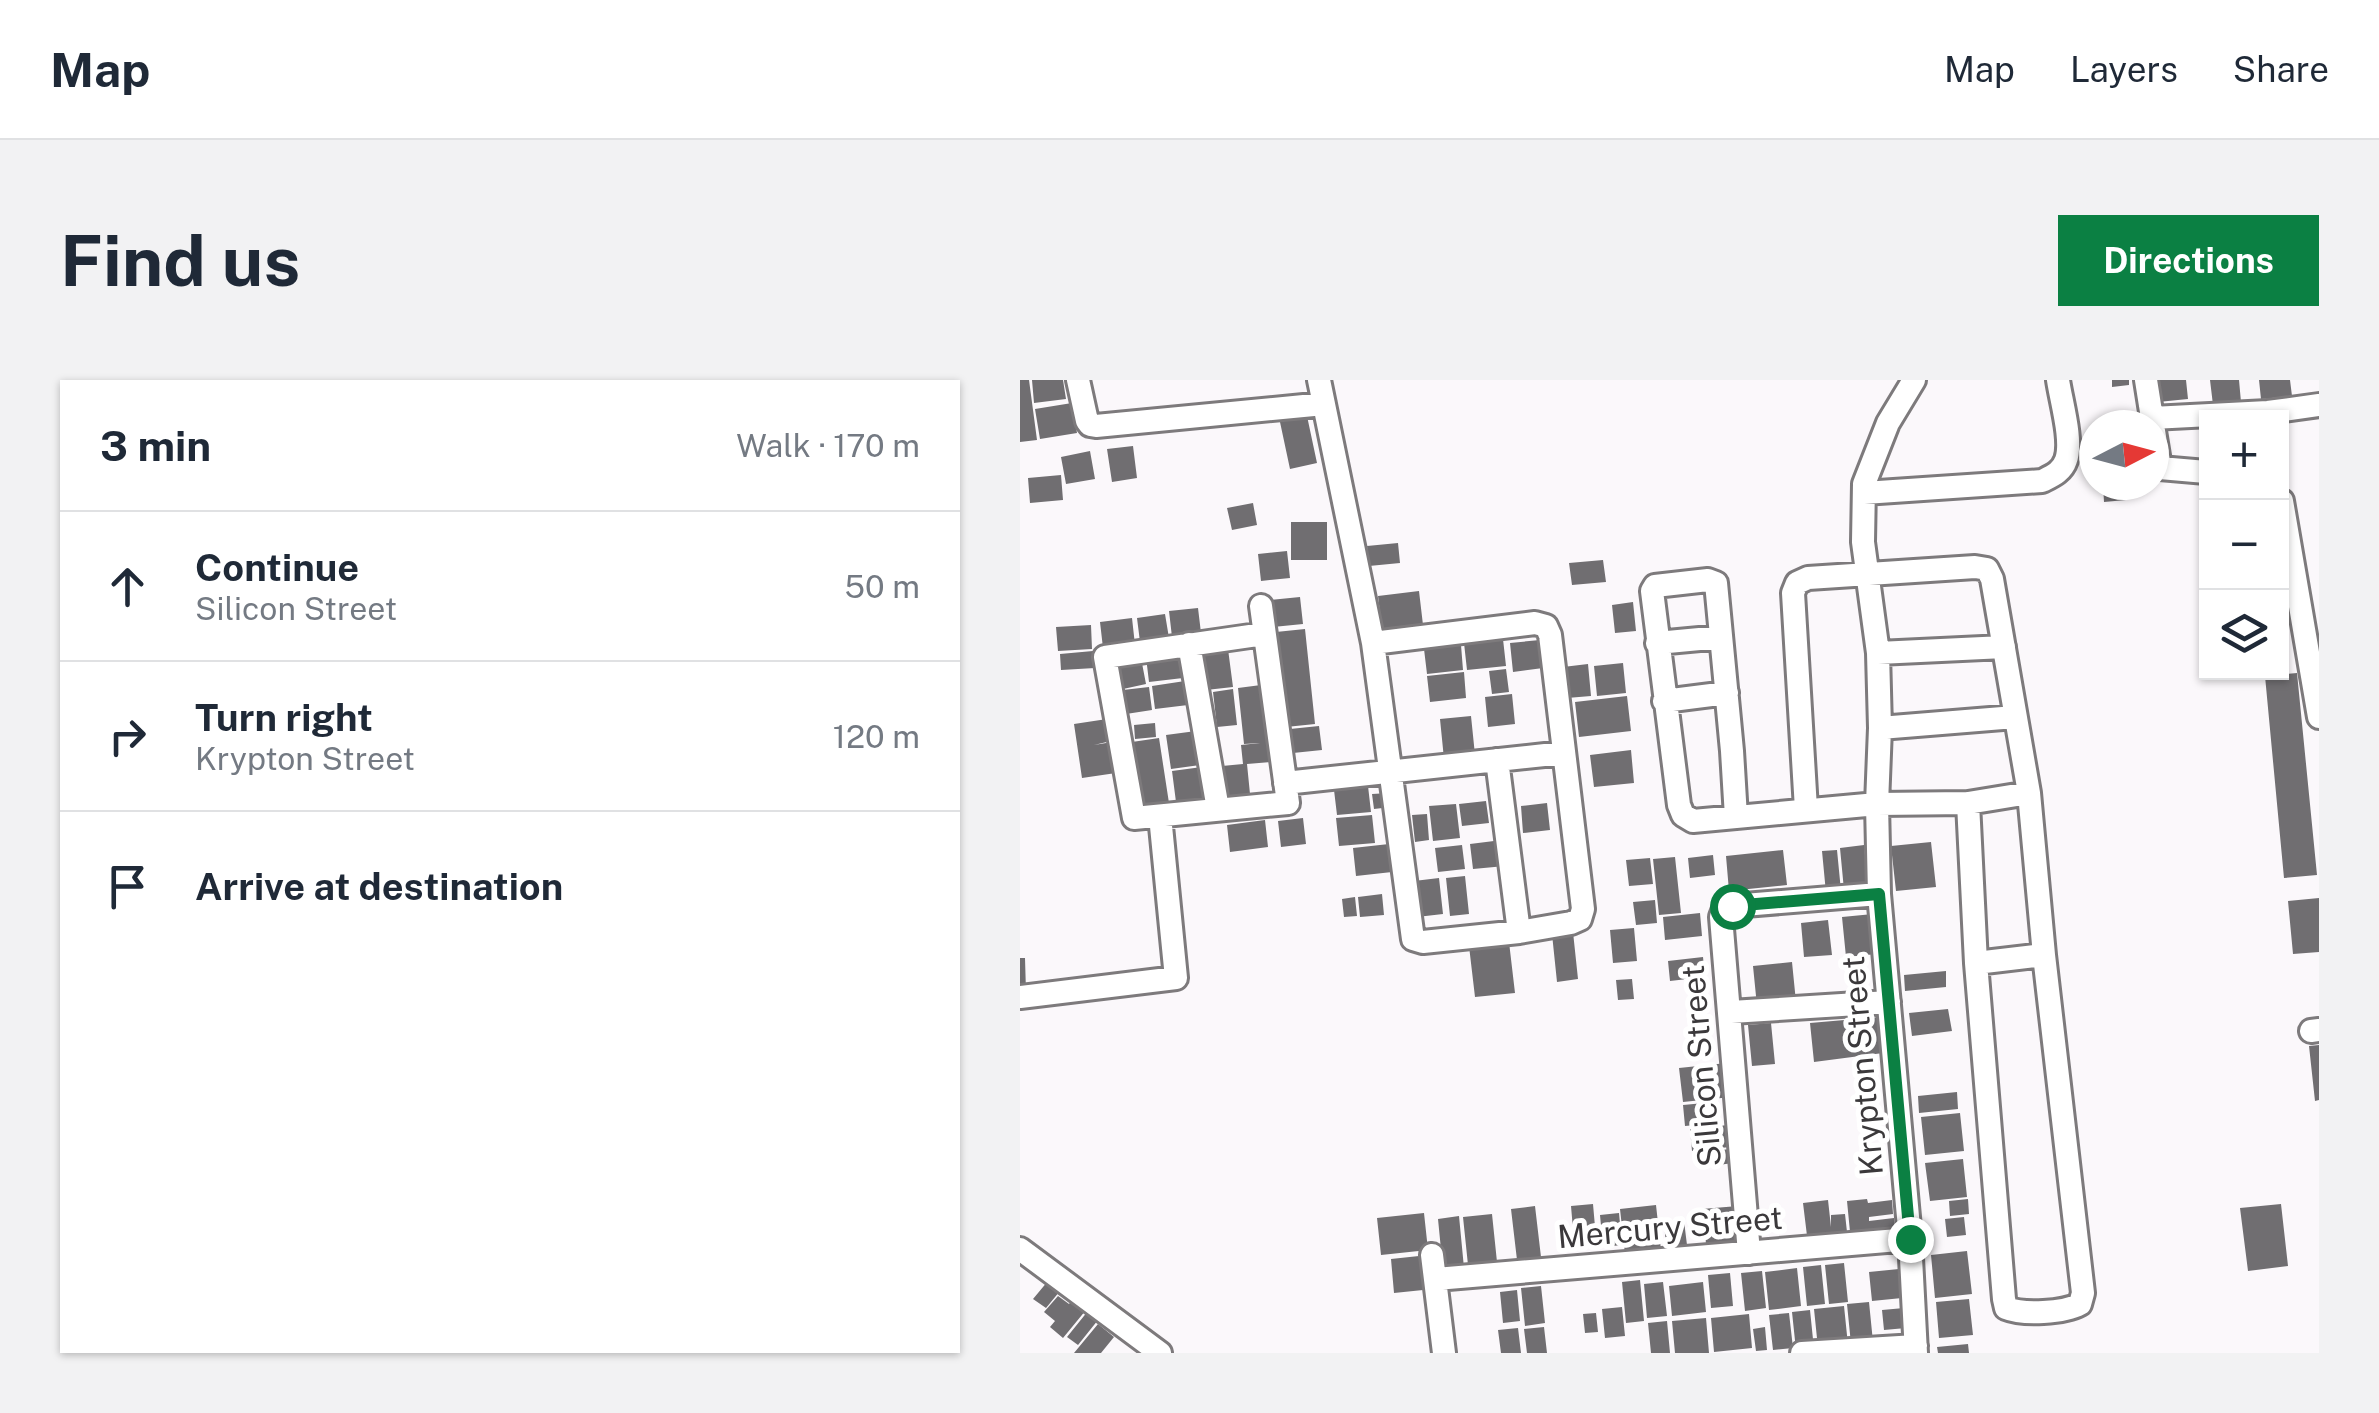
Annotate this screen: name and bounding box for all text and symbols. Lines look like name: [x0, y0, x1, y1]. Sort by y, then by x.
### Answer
text: Map: [50, 41, 150, 98]
text: Map: [1944, 49, 2015, 90]
text: Layers: [2070, 49, 2178, 90]
text: Share: [2233, 49, 2329, 90]
button: Directions: [2058, 215, 2319, 306]
text: Find us: [60, 219, 300, 302]
north arrow: [2079, 410, 2169, 500]
map controls: [2199, 410, 2289, 680]
button: +: [2199, 410, 2289, 500]
text: 3 min: [100, 421, 211, 470]
text: Walk · 170 m: [736, 427, 920, 464]
button: −: [2199, 500, 2289, 590]
text: Continue: [195, 545, 359, 590]
icon: ahead: [100, 559, 155, 614]
text: 50 m: [844, 568, 920, 605]
text: Silicon Street: [195, 590, 397, 627]
button: layers: [2199, 590, 2289, 680]
text: Turn right: [195, 695, 373, 740]
icon: right: [100, 709, 155, 764]
text: 120 m: [833, 718, 920, 755]
text: Krypton Street: [195, 740, 415, 777]
icon: arrive: [100, 859, 155, 914]
text: Arrive at destination: [195, 864, 563, 909]
route start: [1710, 884, 1756, 930]
street label: Krypton Street: [1834, 955, 1890, 1177]
street label: Silicon Street: [1674, 964, 1728, 1168]
street label: Mercury Street: [1556, 1199, 1784, 1255]
route end: [1888, 1217, 1934, 1263]

